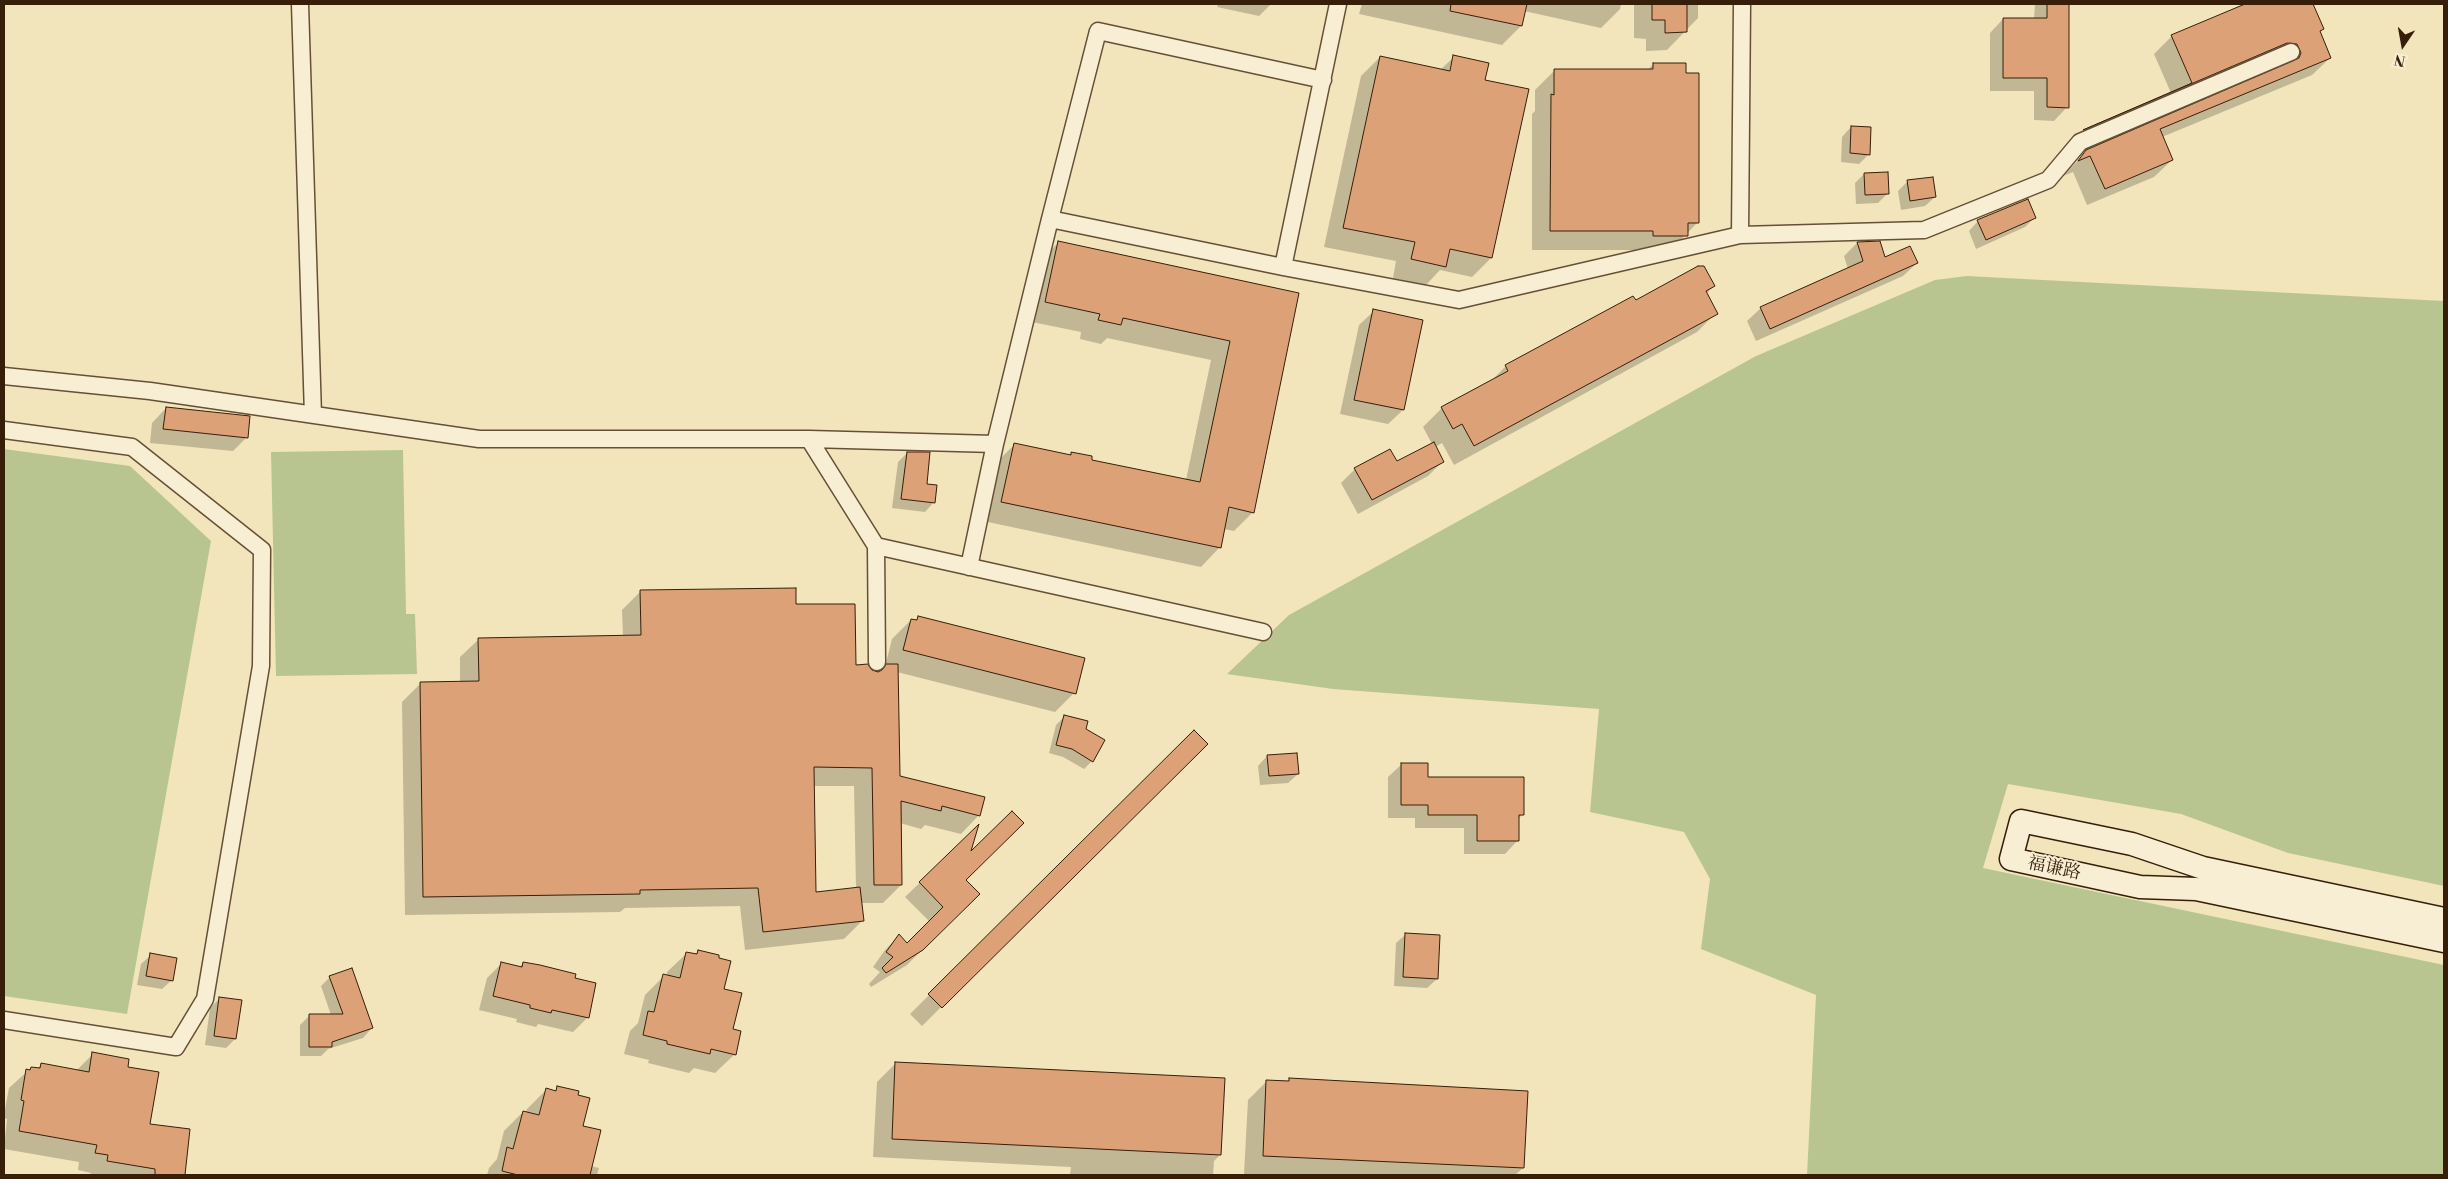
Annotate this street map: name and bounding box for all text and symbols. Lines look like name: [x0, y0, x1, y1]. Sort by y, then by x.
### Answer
north arrow: [2378, 20, 2428, 70]
text: N: [2393, 50, 2407, 70]
street label: 福谦路: [2025, 853, 2083, 885]

